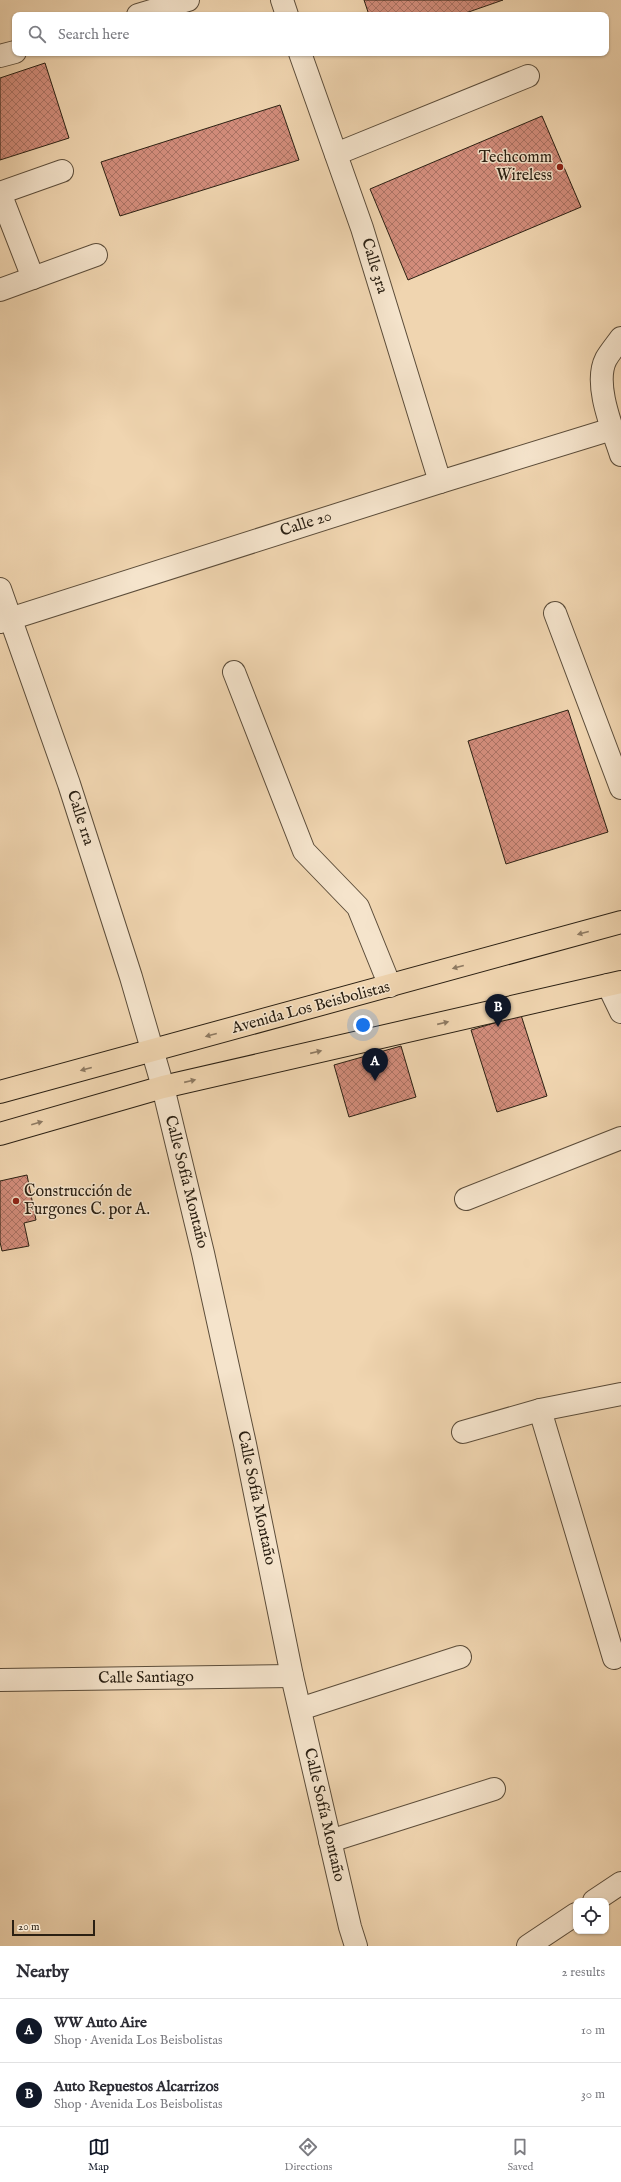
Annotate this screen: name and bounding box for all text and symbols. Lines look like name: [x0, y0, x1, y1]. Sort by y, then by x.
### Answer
search box: [12, 12, 609, 56]
icon: search: [26, 23, 48, 45]
text: Search here: [58, 25, 129, 44]
place label: Techcomm Wireless: [479, 148, 552, 186]
marker: Techcomm Wireless: [555, 162, 565, 172]
street label: Calle 3ra: [356, 236, 392, 296]
street label: Calle 20: [278, 506, 335, 542]
street label: Calle 1ra: [62, 788, 98, 848]
one-way arrow: [577, 930, 590, 936]
one-way arrow: [452, 964, 464, 970]
street label: Avenida Los Beisbolistas: [229, 977, 393, 1039]
pin: B: [485, 994, 511, 1027]
your location: [353, 1015, 373, 1035]
one-way arrow: [437, 1019, 449, 1025]
one-way arrow: [205, 1032, 217, 1038]
one-way arrow: [310, 1048, 323, 1054]
pin: A: [362, 1048, 388, 1081]
one-way arrow: [80, 1066, 92, 1072]
one-way arrow: [184, 1077, 196, 1083]
street label: Calle Sofía Montaño: [160, 1113, 212, 1251]
one-way arrow: [32, 1120, 44, 1126]
place label: Construcción de Furgones C. por A.: [24, 1182, 150, 1220]
marker: Construcción de Furgones C. por A.: [11, 1196, 21, 1206]
street label: Calle Sofía Montaño: [232, 1429, 280, 1567]
street label: Calle Santiago: [98, 1667, 194, 1689]
street label: Calle Sofía Montaño: [299, 1746, 349, 1884]
map controls: [573, 1898, 609, 1934]
button: locate: [573, 1898, 609, 1934]
scale bar: [12, 1918, 95, 1937]
text: 20 m: [18, 1920, 39, 1934]
text: Nearby: [16, 1962, 69, 1983]
text: 2 results: [561, 1964, 605, 1981]
text: WW Auto Aire: [54, 2013, 147, 2032]
text: A: [25, 2022, 33, 2039]
text: 10 m: [581, 2022, 605, 2039]
text: Shop · Avenida Los Beisbolistas: [54, 2032, 223, 2049]
text: Auto Repuestos Alcarrizos: [54, 2077, 219, 2096]
text: B: [25, 2086, 33, 2103]
text: 30 m: [581, 2086, 605, 2103]
text: Shop · Avenida Los Beisbolistas: [54, 2096, 223, 2113]
tab: Map: [88, 2136, 110, 2174]
tab: Directions: [285, 2136, 332, 2174]
tab: Saved: [507, 2136, 533, 2174]

